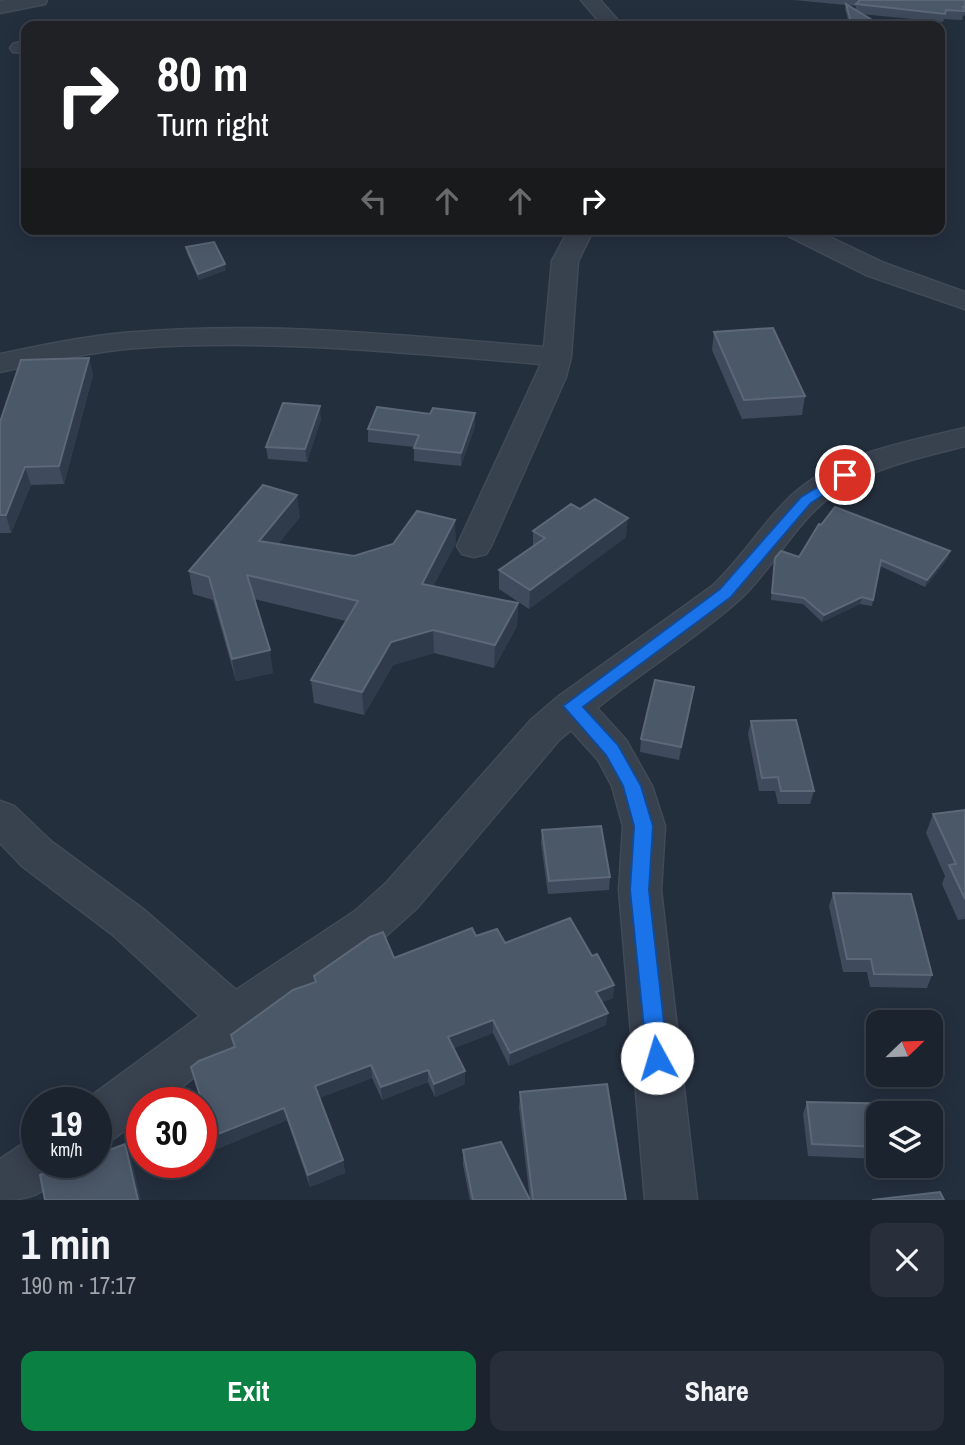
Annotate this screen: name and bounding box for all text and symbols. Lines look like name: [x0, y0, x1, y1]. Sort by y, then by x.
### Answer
text: 80 m: [157, 40, 249, 106]
icon: right: [42, 49, 133, 140]
text: Turn right: [157, 103, 269, 146]
icon: left: [355, 182, 393, 220]
icon: ahead: [428, 182, 466, 220]
icon: ahead: [501, 182, 539, 220]
icon: right: [574, 182, 612, 220]
pin: [815, 445, 875, 505]
icon: arrive: [826, 456, 864, 494]
north arrow: [866, 1010, 943, 1087]
map controls: [866, 1010, 943, 1178]
position arrow: [620, 1021, 694, 1095]
speed limit sign: 30: [126, 1087, 217, 1178]
text: 19: [51, 1100, 82, 1147]
button: layers: [866, 1101, 943, 1178]
text: km/h: [51, 1137, 83, 1162]
text: 1 min: [21, 1216, 111, 1272]
button: close: [870, 1223, 944, 1297]
text: 190 m · 17:17: [21, 1270, 136, 1301]
button: Exit: [21, 1351, 476, 1431]
button: Share: [490, 1351, 944, 1431]

